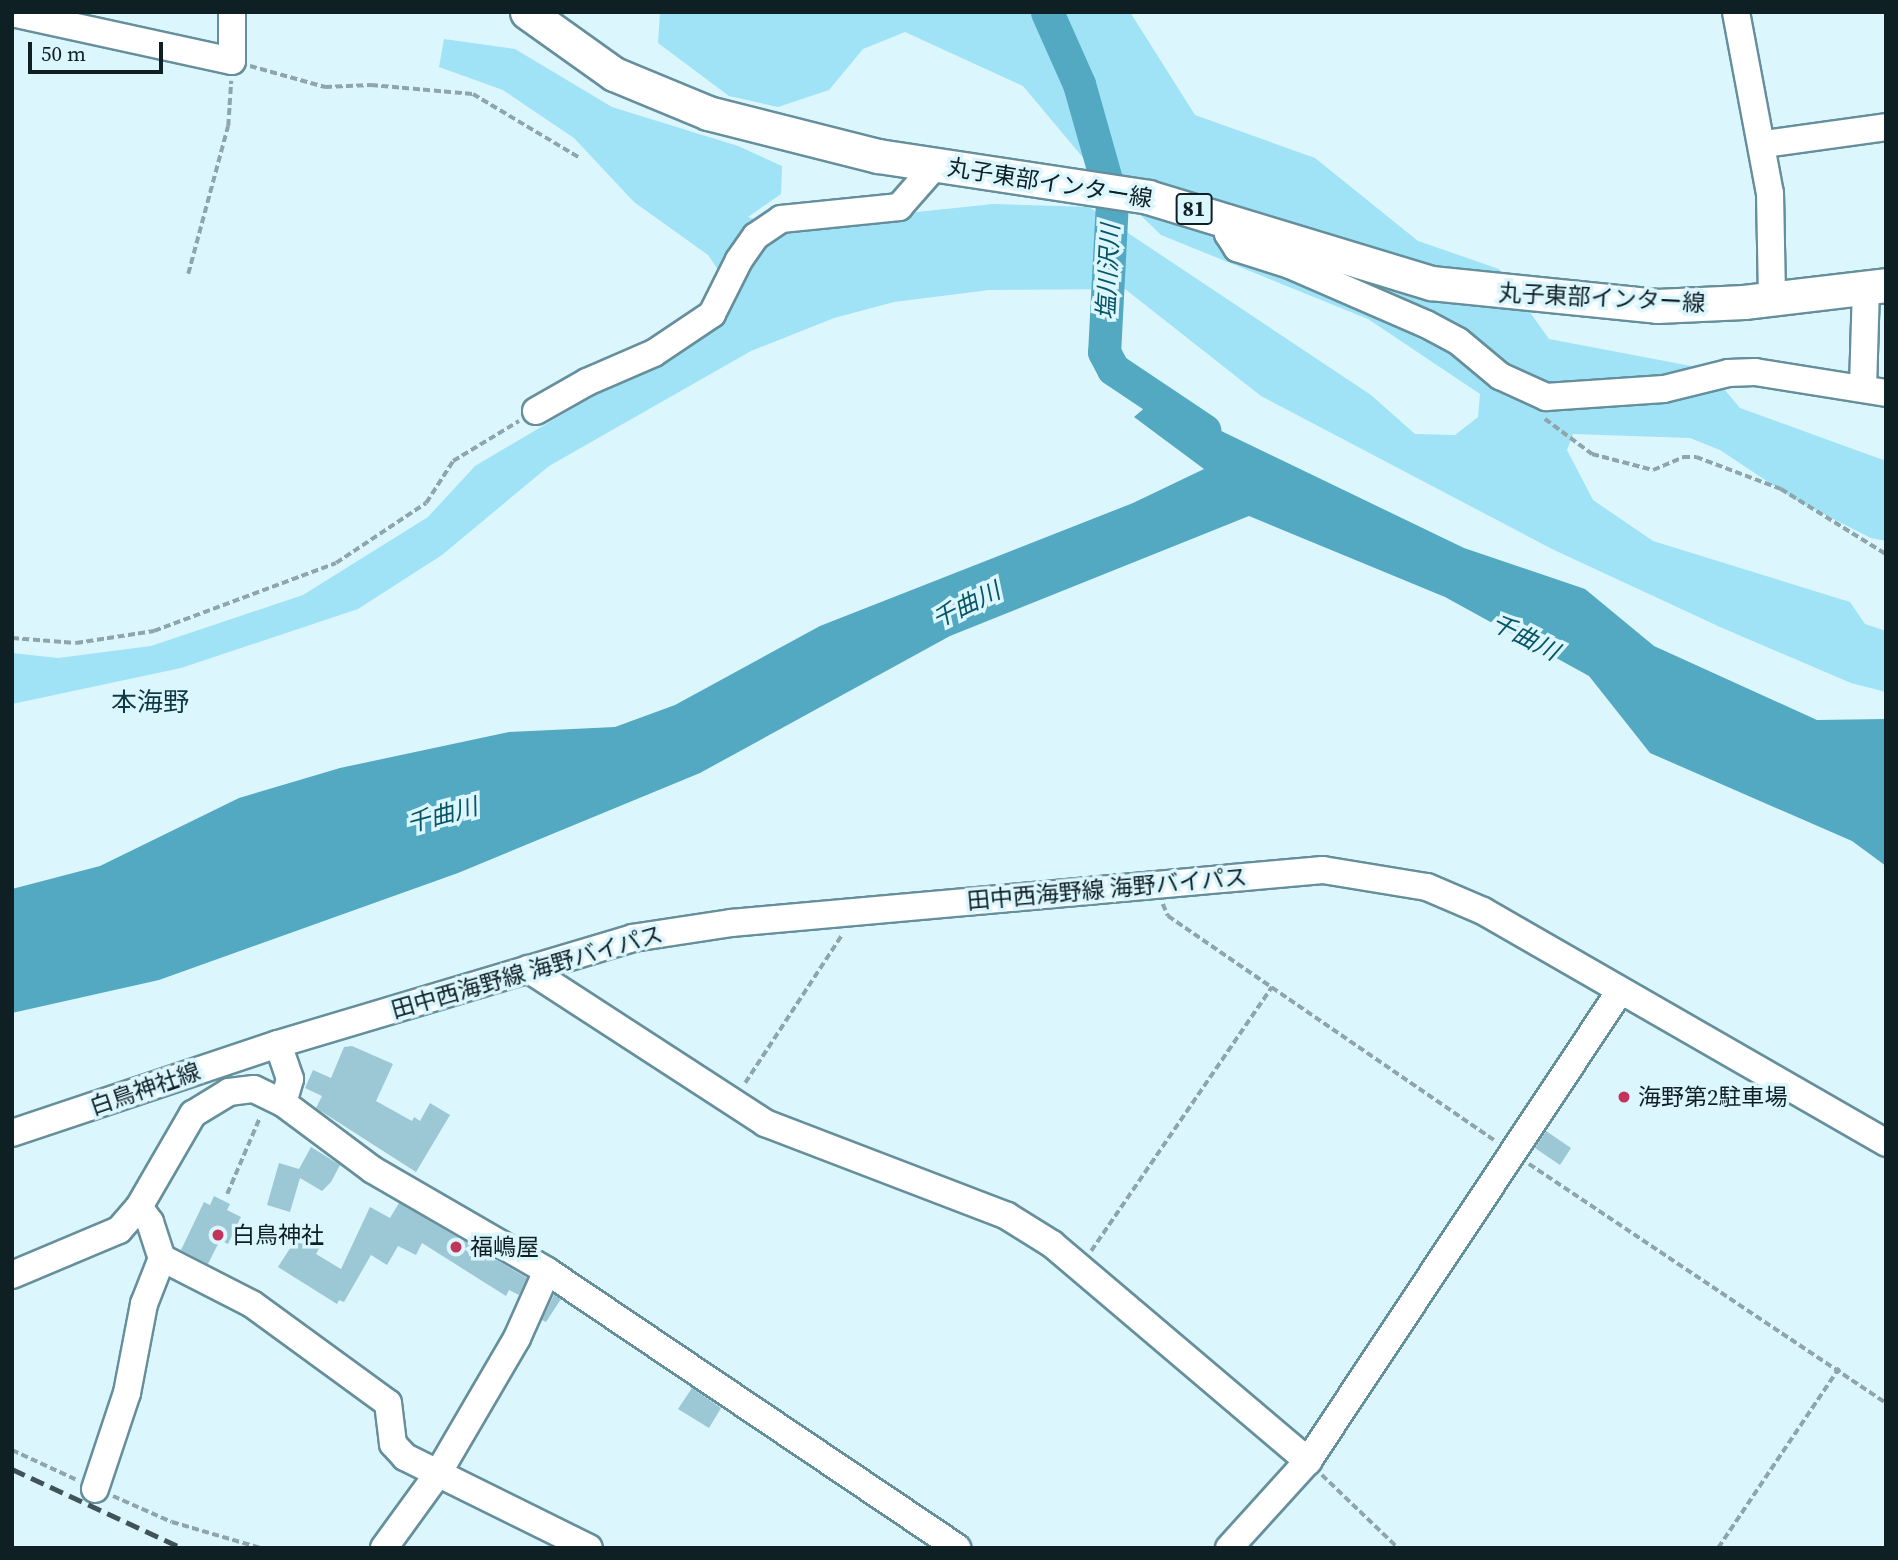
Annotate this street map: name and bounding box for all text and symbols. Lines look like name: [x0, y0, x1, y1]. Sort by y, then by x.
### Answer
scale bar: [32, 28, 166, 72]
text: 50 m: [41, 39, 86, 68]
street label: 丸子東部インター線: [946, 153, 1154, 213]
road number: 81: [1175, 192, 1213, 227]
water label: 塩川沢川: [1091, 223, 1125, 321]
street label: 丸子東部インター線: [1498, 279, 1706, 317]
water label: 千曲川: [927, 576, 1005, 634]
water label: 千曲川: [1486, 608, 1564, 666]
district label: 本海野: [111, 687, 189, 719]
water label: 千曲川: [403, 792, 481, 838]
street label: 田中西海野線 海野バイパス: [966, 863, 1248, 915]
street label: 田中西海野線 海野バイパス: [388, 920, 666, 1024]
street label: 白鳥神社線: [86, 1057, 204, 1121]
place label: 海野第2駐車場: [1638, 1083, 1787, 1111]
marker: 海野第2駐車場: [1616, 1089, 1632, 1105]
place label: 白鳥神社: [232, 1221, 324, 1249]
marker: 白鳥神社: [210, 1227, 226, 1243]
place label: 福嶋屋: [470, 1233, 539, 1261]
marker: 福嶋屋: [448, 1239, 464, 1255]

